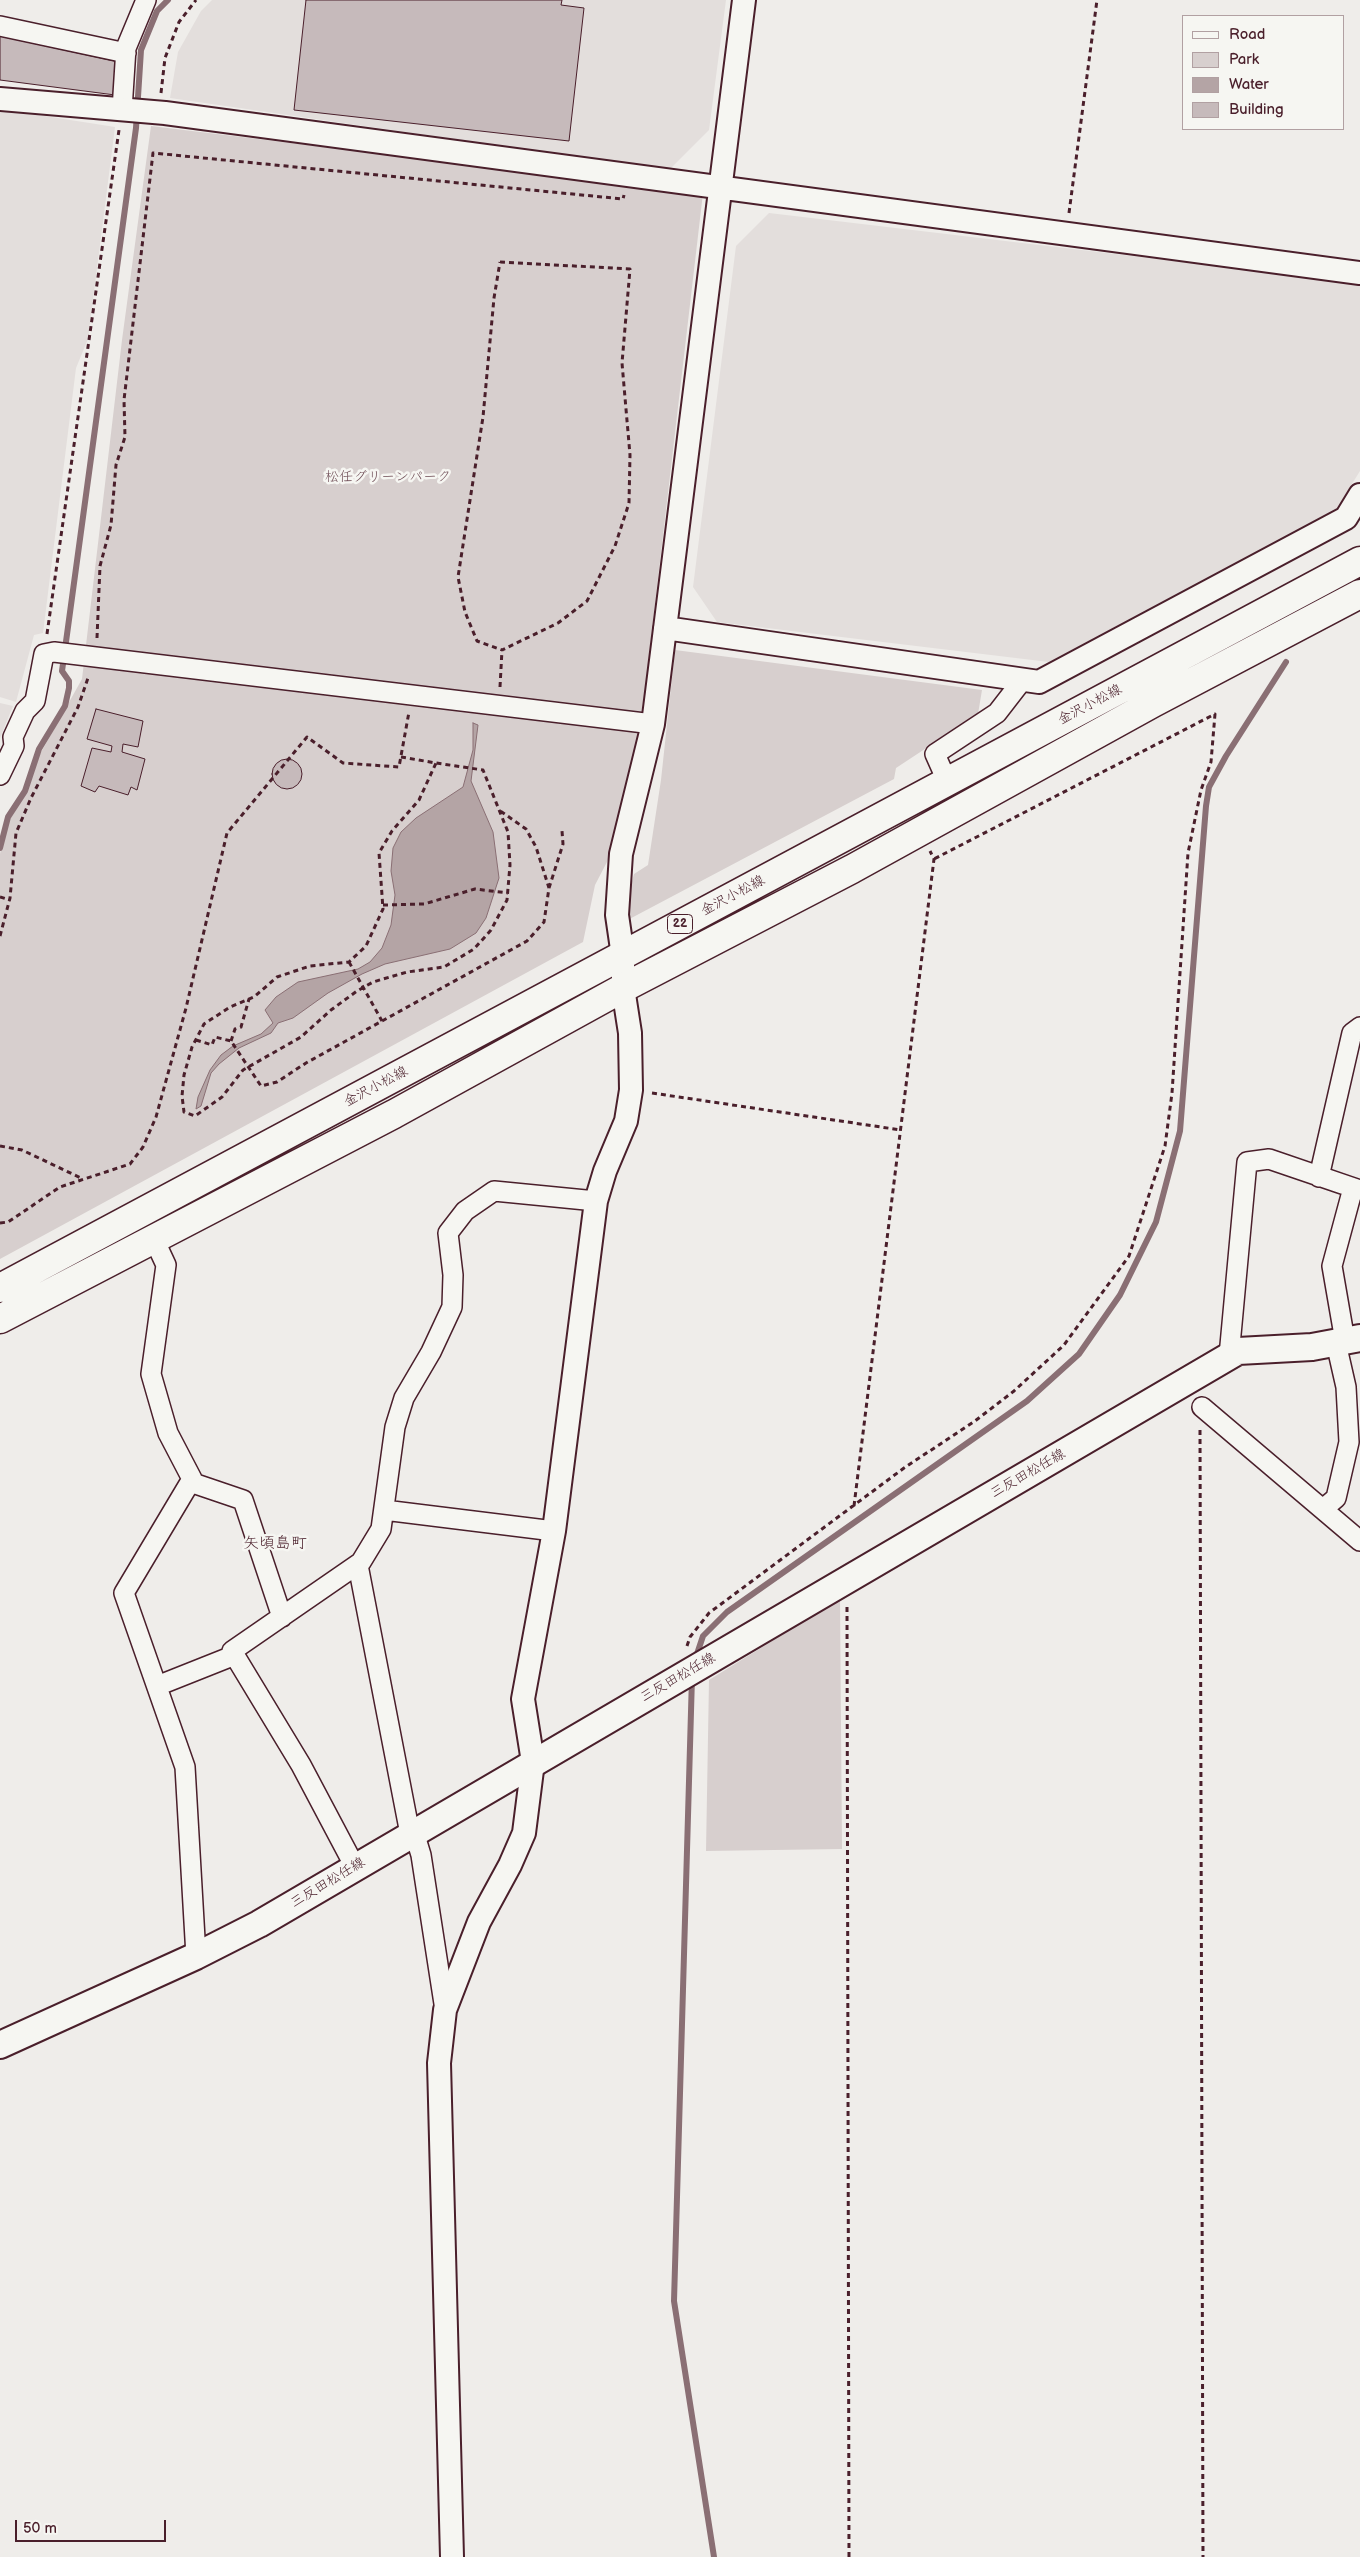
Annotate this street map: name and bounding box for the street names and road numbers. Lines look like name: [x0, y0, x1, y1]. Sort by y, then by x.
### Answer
street label: 金沢小松線: [1055, 681, 1125, 729]
street label: 金沢小松線: [698, 872, 768, 920]
road number: 22: [668, 914, 692, 934]
street label: 金沢小松線: [341, 1063, 411, 1111]
street label: 三反田松任線: [987, 1446, 1069, 1502]
street label: 三反田松任線: [637, 1650, 719, 1706]
street label: 三反田松任線: [288, 1854, 368, 1912]

